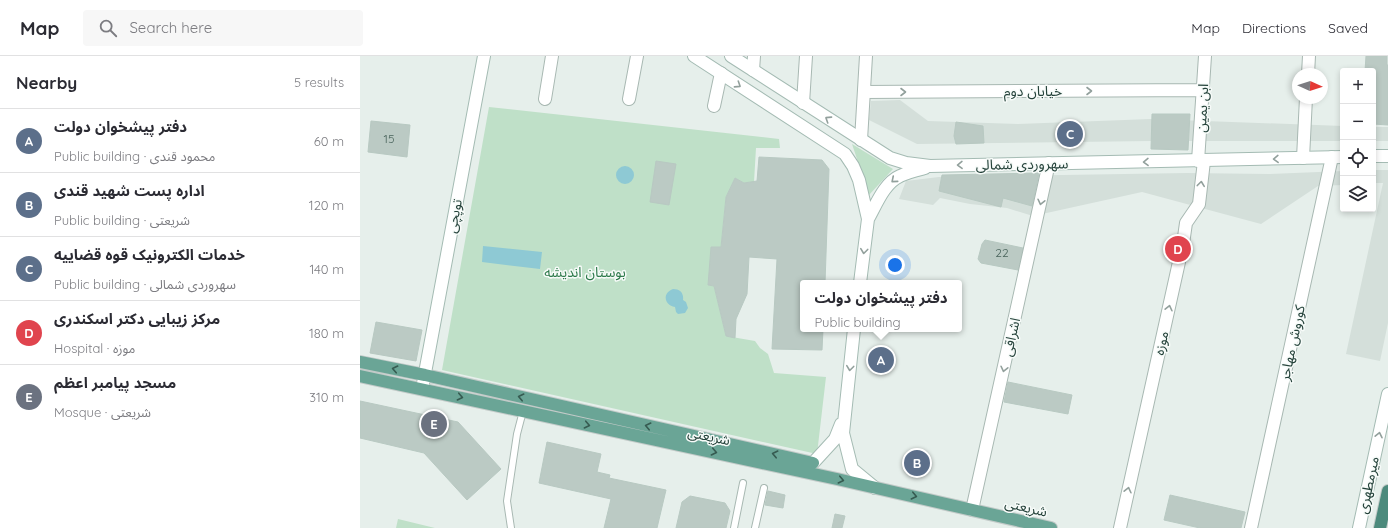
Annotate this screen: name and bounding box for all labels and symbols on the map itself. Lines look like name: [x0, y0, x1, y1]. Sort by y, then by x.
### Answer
north arrow: [1292, 68, 1328, 104]
one-way arrow: [734, 80, 741, 88]
street label: خیابان دوم: [1004, 82, 1062, 102]
street label: ابن یمین: [1192, 83, 1212, 133]
one-way arrow: [1086, 87, 1092, 95]
one-way arrow: [900, 88, 906, 96]
one-way arrow: [825, 116, 832, 124]
pin: C: [1057, 119, 1083, 149]
house number: 15: [384, 131, 394, 146]
street label: سهروردی شمالی: [975, 154, 1069, 174]
one-way arrow: [1273, 155, 1279, 163]
one-way arrow: [1143, 158, 1149, 166]
one-way arrow: [957, 161, 963, 170]
one-way arrow: [892, 176, 899, 183]
one-way arrow: [1196, 181, 1205, 187]
street label: توپچی: [442, 197, 467, 235]
one-way arrow: [1038, 198, 1046, 205]
pin: D: [1165, 234, 1191, 264]
house number: 22: [995, 245, 1009, 260]
one-way arrow: [860, 248, 869, 254]
your location: [885, 255, 905, 275]
park label: بوستان اندیشه: [544, 263, 626, 281]
street label: کوروش مهاجر: [1275, 303, 1309, 383]
one-way arrow: [1164, 305, 1172, 312]
street label: اشراقی: [998, 316, 1024, 358]
street label: موزه: [1150, 329, 1172, 357]
pin: A: [868, 345, 894, 375]
one-way arrow: [846, 365, 855, 371]
one-way arrow: [391, 366, 398, 374]
one-way arrow: [1000, 366, 1008, 373]
one-way arrow: [457, 393, 463, 401]
one-way arrow: [518, 394, 525, 402]
pin: E: [421, 409, 447, 439]
one-way arrow: [584, 420, 590, 428]
one-way arrow: [645, 422, 651, 430]
street label: شریعتی: [686, 423, 732, 449]
one-way arrow: [1375, 432, 1383, 438]
one-way arrow: [711, 448, 717, 456]
pin: B: [904, 448, 930, 478]
one-way arrow: [772, 451, 778, 459]
street label: میرمطهری: [1353, 455, 1383, 515]
one-way arrow: [838, 476, 844, 484]
one-way arrow: [1124, 487, 1132, 493]
one-way arrow: [910, 492, 917, 500]
street label: شریعتی: [1003, 493, 1049, 521]

